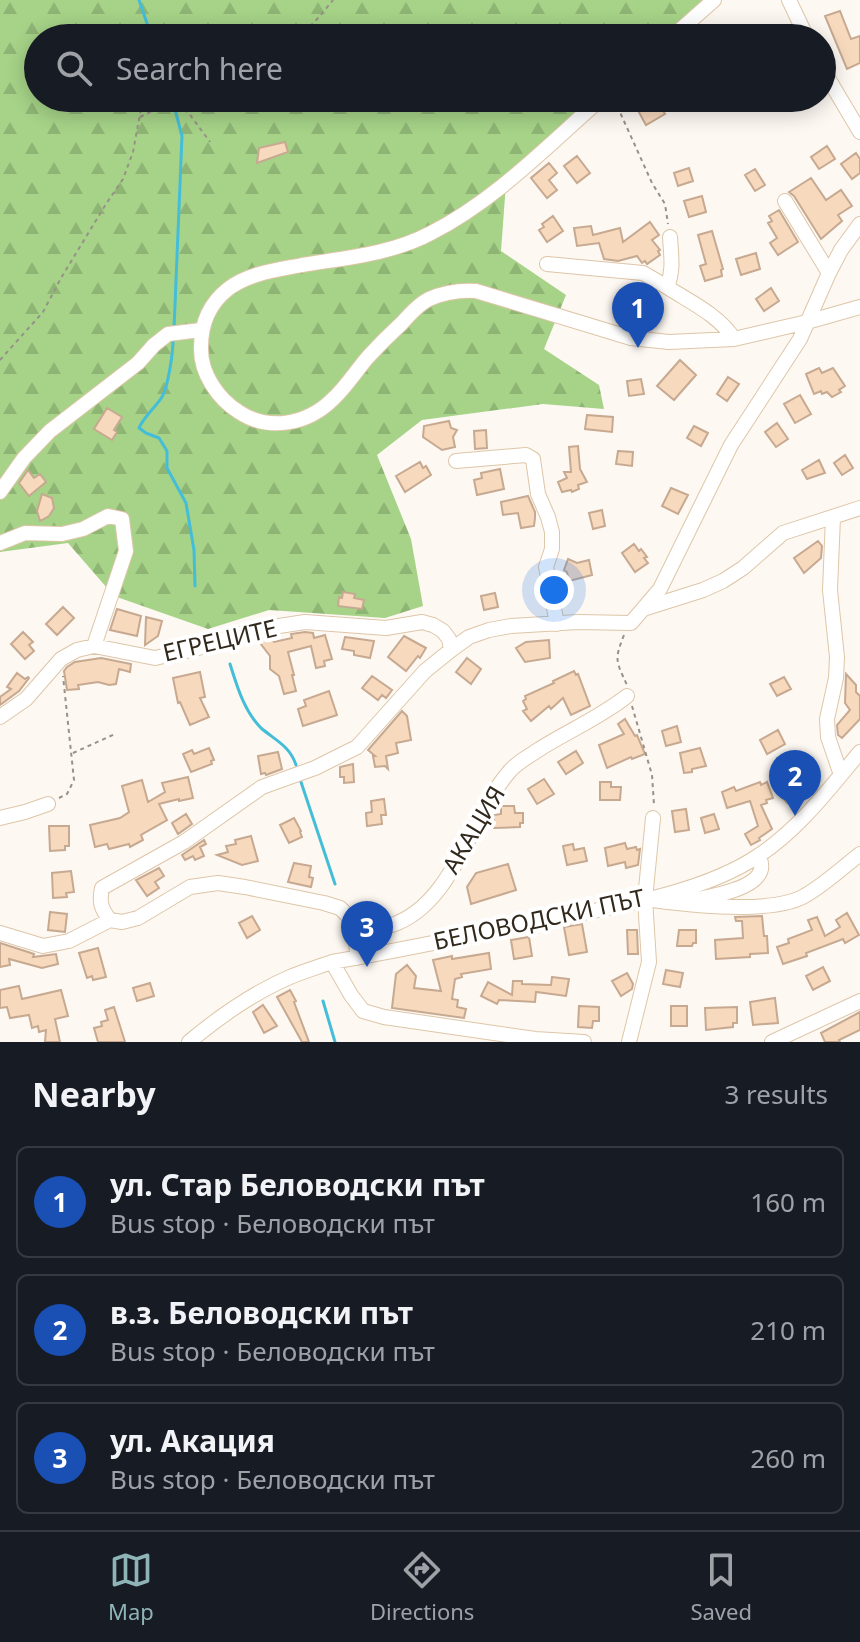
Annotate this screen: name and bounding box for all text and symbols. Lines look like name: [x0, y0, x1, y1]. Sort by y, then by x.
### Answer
search box: [24, 24, 836, 112]
icon: search: [52, 46, 96, 90]
text: Search here: [116, 48, 283, 89]
pin: 1: [612, 282, 664, 348]
your location: [534, 570, 574, 610]
street label: ЕГРЕЦИТЕ: [159, 610, 280, 669]
pin: 2: [769, 750, 821, 816]
street label: АКАЦИЯ: [434, 779, 512, 879]
street label: БЕЛОВОДСКИ ПЪТ: [430, 880, 648, 957]
pin: 3: [341, 901, 393, 967]
text: Nearby: [32, 1071, 156, 1117]
text: 3 results: [724, 1076, 828, 1112]
text: ул. Стар Беловодски път: [110, 1164, 485, 1205]
text: 1: [53, 1184, 67, 1220]
text: 160 m: [750, 1184, 826, 1220]
text: Bus stop · Беловодски път: [110, 1205, 435, 1241]
text: в.з. Беловодски път: [110, 1292, 413, 1333]
text: 2: [53, 1312, 67, 1348]
text: 210 m: [750, 1312, 826, 1348]
text: Bus stop · Беловодски път: [110, 1333, 435, 1369]
text: ул. Акация: [110, 1420, 275, 1461]
text: 3: [53, 1440, 67, 1476]
text: 260 m: [750, 1440, 826, 1476]
text: Bus stop · Беловодски път: [110, 1461, 435, 1497]
tab: Map: [108, 1548, 154, 1626]
tab: Directions: [370, 1548, 474, 1626]
tab: Saved: [690, 1548, 752, 1626]

